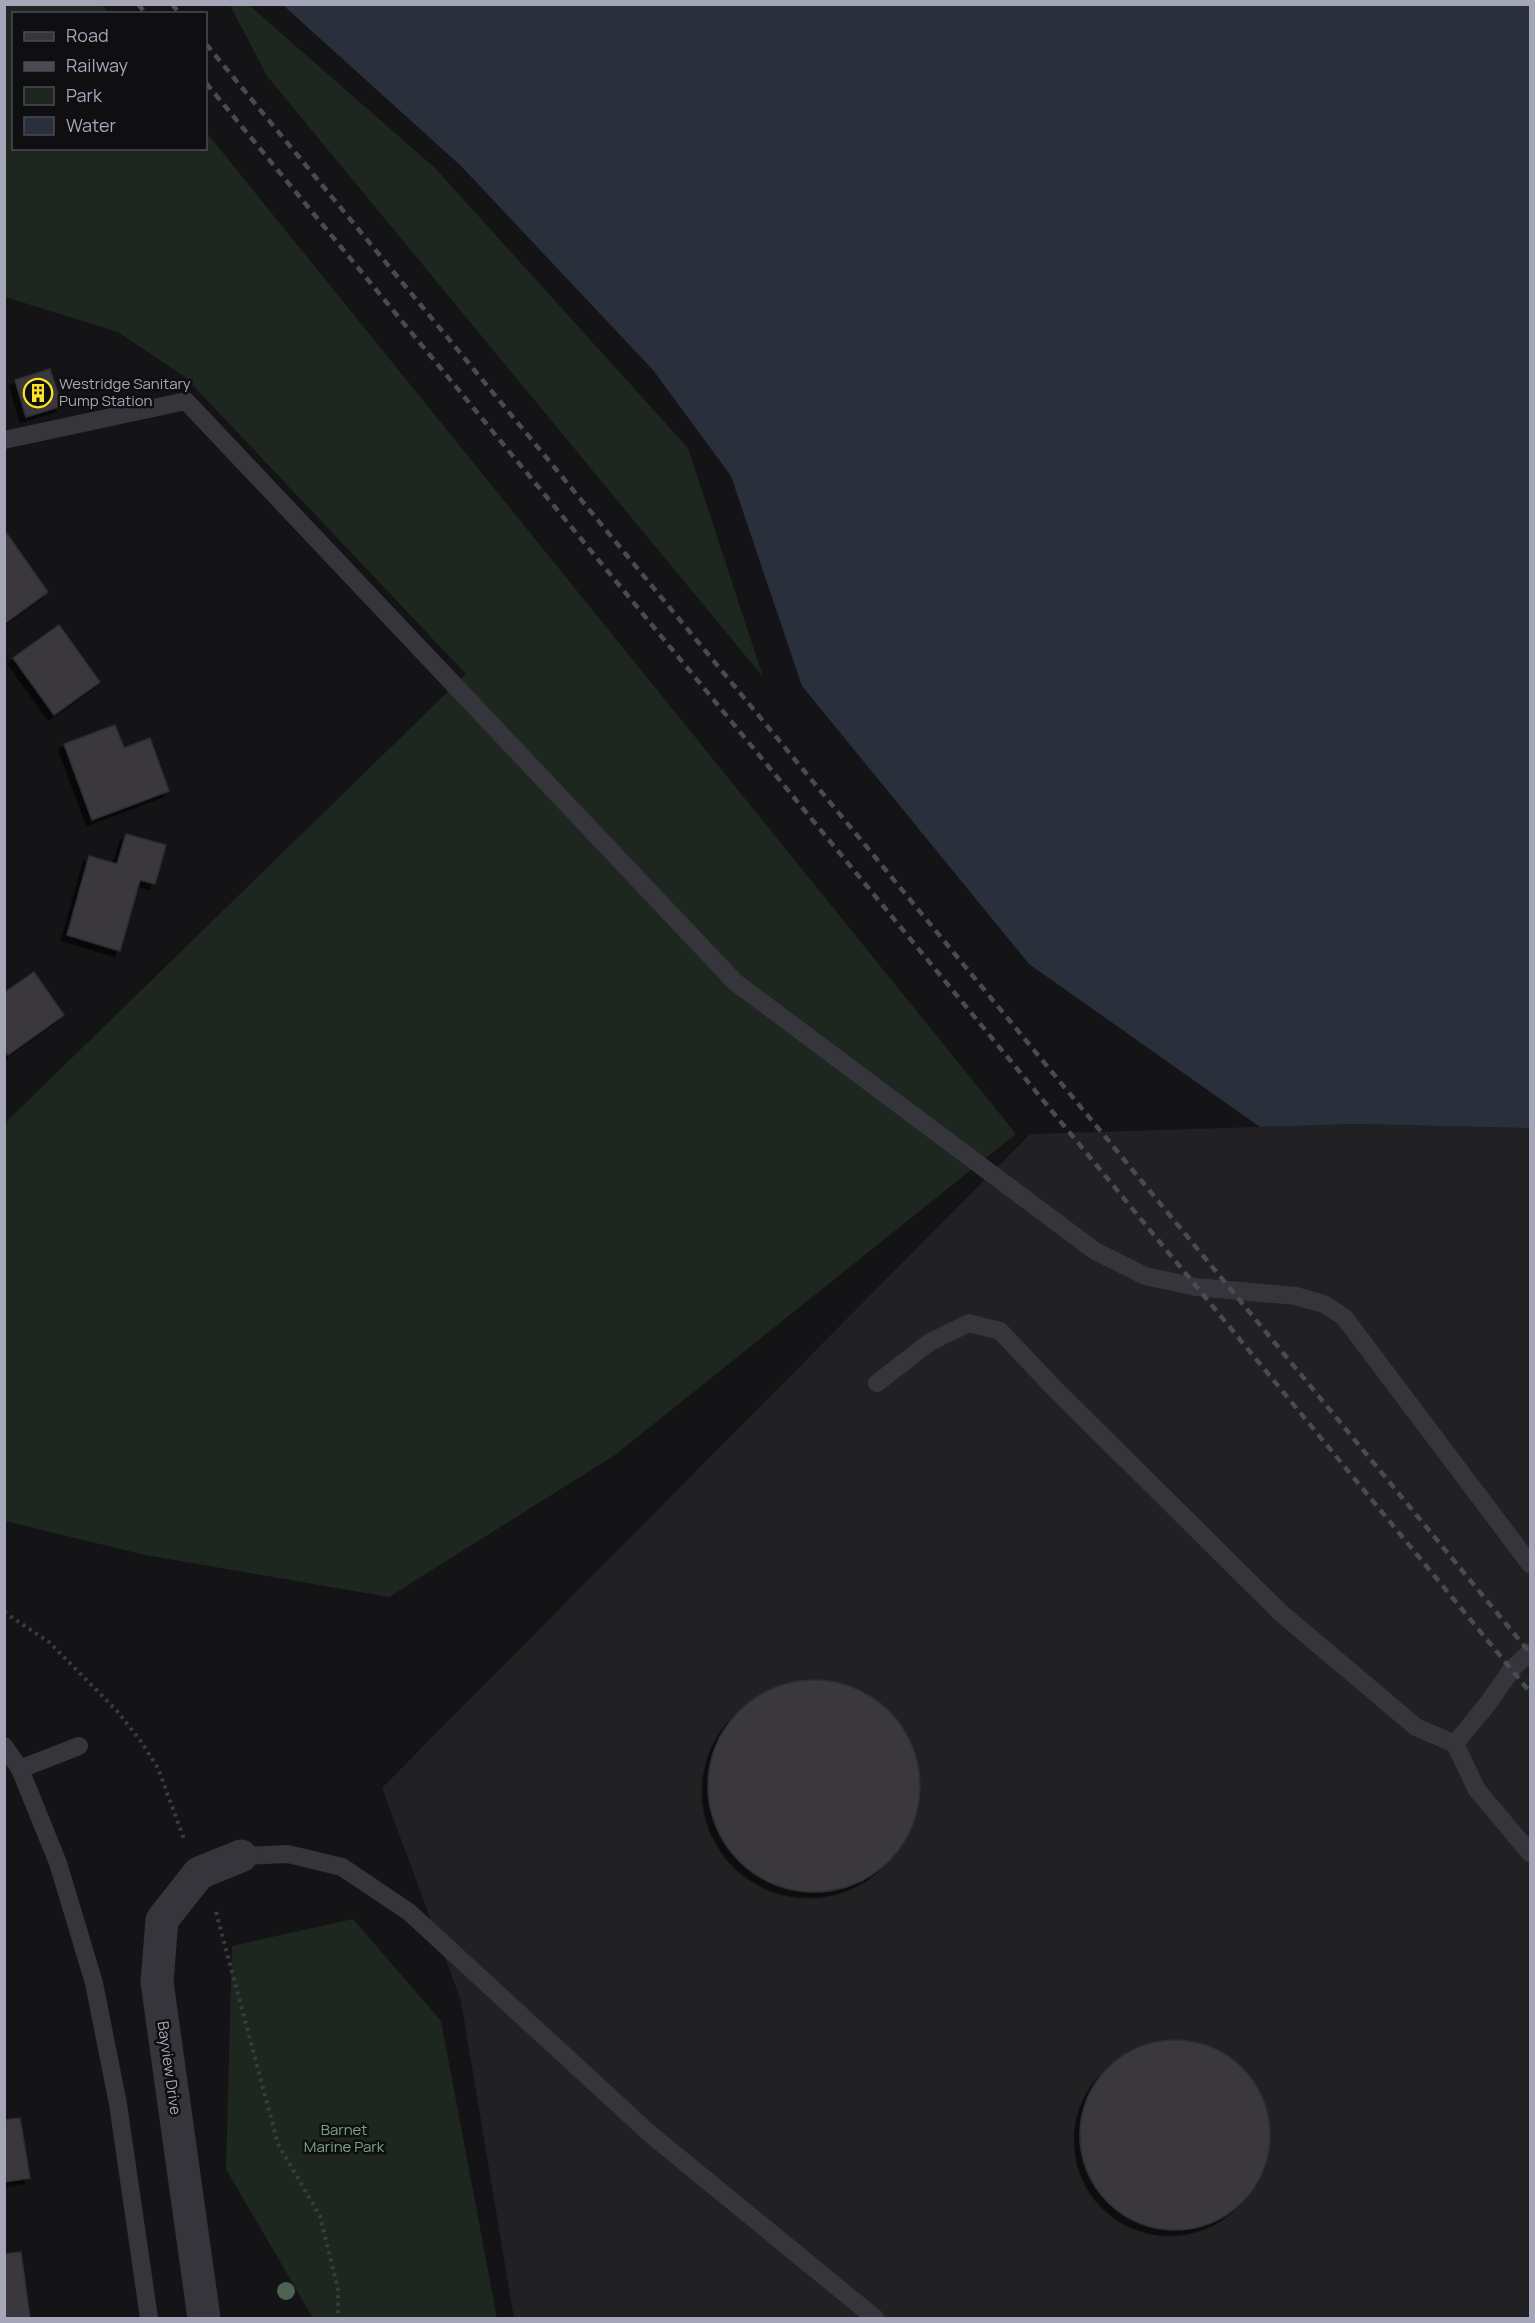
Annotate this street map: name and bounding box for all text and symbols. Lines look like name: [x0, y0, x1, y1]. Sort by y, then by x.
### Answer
legend: [12, 12, 207, 150]
text: Road: [66, 23, 109, 47]
text: Railway: [66, 53, 128, 77]
text: Park: [66, 83, 103, 107]
text: Water: [66, 113, 116, 137]
place label: Westridge Sanitary Pump Station: [59, 373, 191, 411]
building icon: Westridge Sanitary Pump Station: [22, 377, 54, 409]
street label: Bayview Drive: [153, 2020, 186, 2116]
park label: Barnet Marine Park: [304, 2119, 385, 2157]

